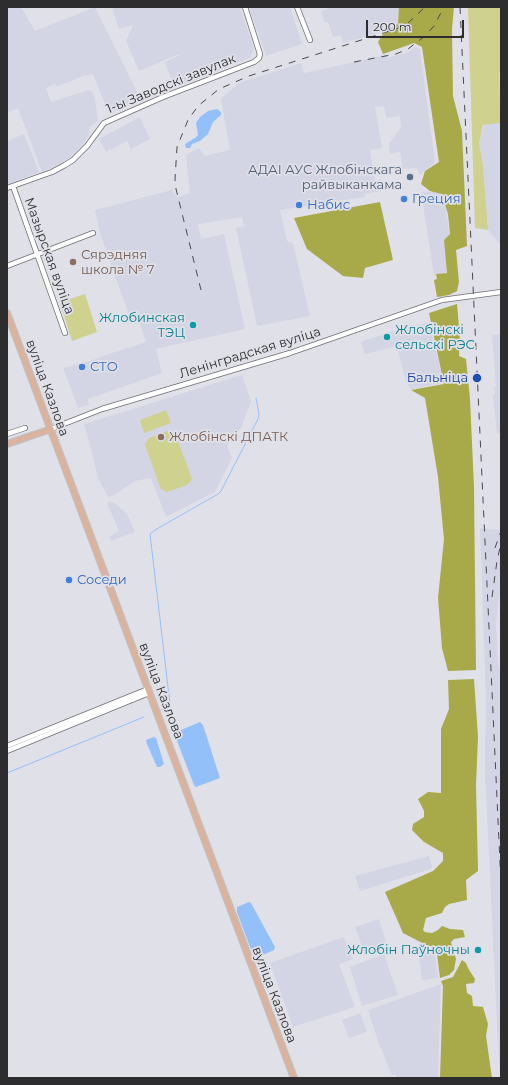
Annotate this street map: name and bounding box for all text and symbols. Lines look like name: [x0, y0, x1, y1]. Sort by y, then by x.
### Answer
scale bar: [368, 12, 466, 38]
text: 200 m: [373, 19, 412, 34]
street label: 1-ы Заводскі завулак: [104, 51, 238, 117]
place label: АДАІ АУС Жлобінскага райвыканкама: [248, 162, 402, 193]
marker: АДАІ АУС Жлобінскага райвыканкама: [405, 172, 415, 182]
place label: Греция: [412, 191, 461, 207]
marker: Греция: [399, 194, 409, 204]
street label: Мазырская вуліца: [21, 196, 77, 316]
place label: Набис: [307, 197, 350, 213]
marker: Набис: [294, 200, 304, 210]
place label: Сярэдняя школа № 7: [81, 247, 154, 278]
marker: Сярэдняя школа № 7: [68, 257, 78, 267]
place label: Жлобинская ТЭЦ: [99, 310, 185, 341]
marker: Жлобинская ТЭЦ: [188, 320, 198, 330]
place label: Жлобінскі сельскі РЭС: [395, 322, 475, 353]
street label: Ленінградская вуліца: [177, 324, 323, 382]
marker: Жлобінскі сельскі РЭС: [382, 332, 392, 342]
street label: вуліца Казлова: [22, 337, 72, 439]
place label: СТО: [90, 359, 118, 375]
marker: СТО: [77, 362, 87, 372]
place label: Бальніца: [407, 370, 468, 386]
marker: Бальніца: [471, 372, 483, 384]
place label: Жлобінскі ДПАТК: [169, 429, 288, 445]
marker: Жлобінскі ДПАТК: [156, 432, 166, 442]
place label: Соседи: [77, 572, 127, 588]
marker: Соседи: [64, 575, 74, 585]
street label: вуліца Казлова: [135, 641, 187, 741]
place label: Жлобін Паўночны: [347, 942, 470, 958]
street label: вуліца Казлова: [248, 945, 300, 1045]
marker: Жлобін Паўночны: [473, 945, 483, 955]

